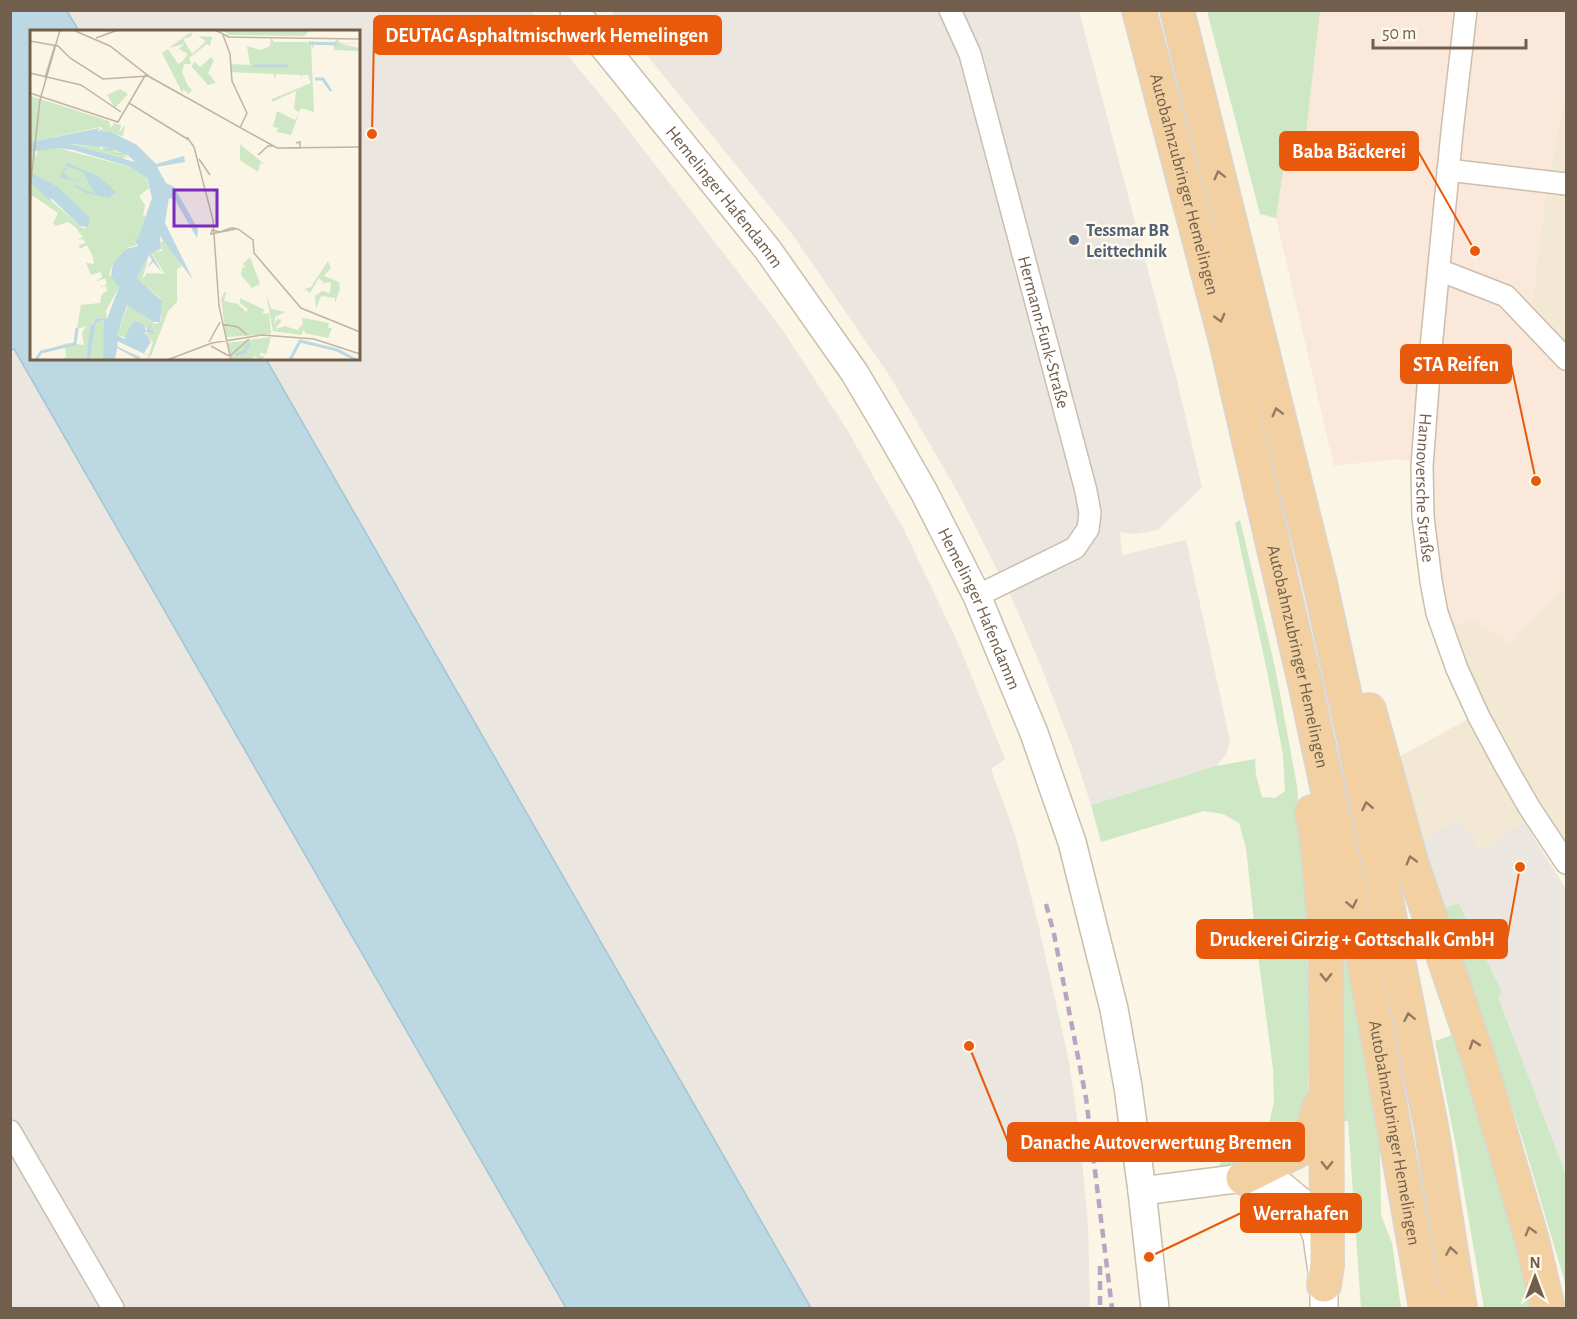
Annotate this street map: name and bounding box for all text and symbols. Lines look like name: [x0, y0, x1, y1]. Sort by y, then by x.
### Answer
scale bar: [1373, 12, 1526, 50]
callout: DEUTAG Asphaltmischwerk Hemelingen: [374, 16, 721, 54]
text: 50 m: [1382, 25, 1416, 43]
text: DEUTAG Asphaltmischwerk Hemelingen: [385, 26, 709, 46]
inset map: [30, 30, 360, 360]
street label: Autobahnzubringer Hemelingen: [1146, 72, 1222, 297]
street label: Hemelinger Hafendamm: [662, 123, 786, 272]
callout: Baba Bäckerei: [1280, 132, 1418, 170]
text: Baba Bäckerei: [1292, 142, 1406, 162]
one-way arrow: [1213, 170, 1226, 180]
place label: Tessmar BR Leittechnik: [1086, 222, 1170, 261]
marker: Tessmar BR Leittechnik: [1067, 233, 1081, 247]
street label: Hermann-Funk-Straße: [1014, 254, 1072, 410]
one-way arrow: [1212, 313, 1225, 323]
callout: STA Reifen: [1401, 345, 1511, 383]
text: STA Reifen: [1413, 355, 1499, 375]
one-way arrow: [1272, 407, 1285, 417]
street label: Hannoversche Straße: [1412, 413, 1437, 563]
street label: Hemelinger Hafendamm: [934, 525, 1023, 693]
street label: Autobahnzubringer Hemelingen: [1263, 543, 1331, 770]
one-way arrow: [1362, 801, 1375, 811]
one-way arrow: [1406, 855, 1418, 866]
one-way arrow: [1345, 899, 1358, 909]
callout: Druckerei Girzig + Gottschalk GmbH: [1197, 920, 1507, 958]
text: Druckerei Girzig + Gottschalk GmbH: [1209, 930, 1495, 950]
one-way arrow: [1320, 973, 1332, 982]
one-way arrow: [1403, 1013, 1416, 1023]
street label: Autobahnzubringer Hemelingen: [1365, 1019, 1423, 1247]
one-way arrow: [1468, 1040, 1481, 1050]
callout: Danache Autoverwertung Bremen: [1008, 1123, 1304, 1161]
text: Danache Autoverwertung Bremen: [1020, 1133, 1292, 1153]
one-way arrow: [1321, 1161, 1333, 1170]
callout: Werrahafen: [1241, 1194, 1361, 1232]
text: Werrahafen: [1253, 1204, 1349, 1224]
one-way arrow: [1525, 1226, 1537, 1237]
one-way arrow: [1445, 1246, 1458, 1256]
north arrow: [1505, 1247, 1565, 1307]
text: N: [1529, 1255, 1541, 1271]

